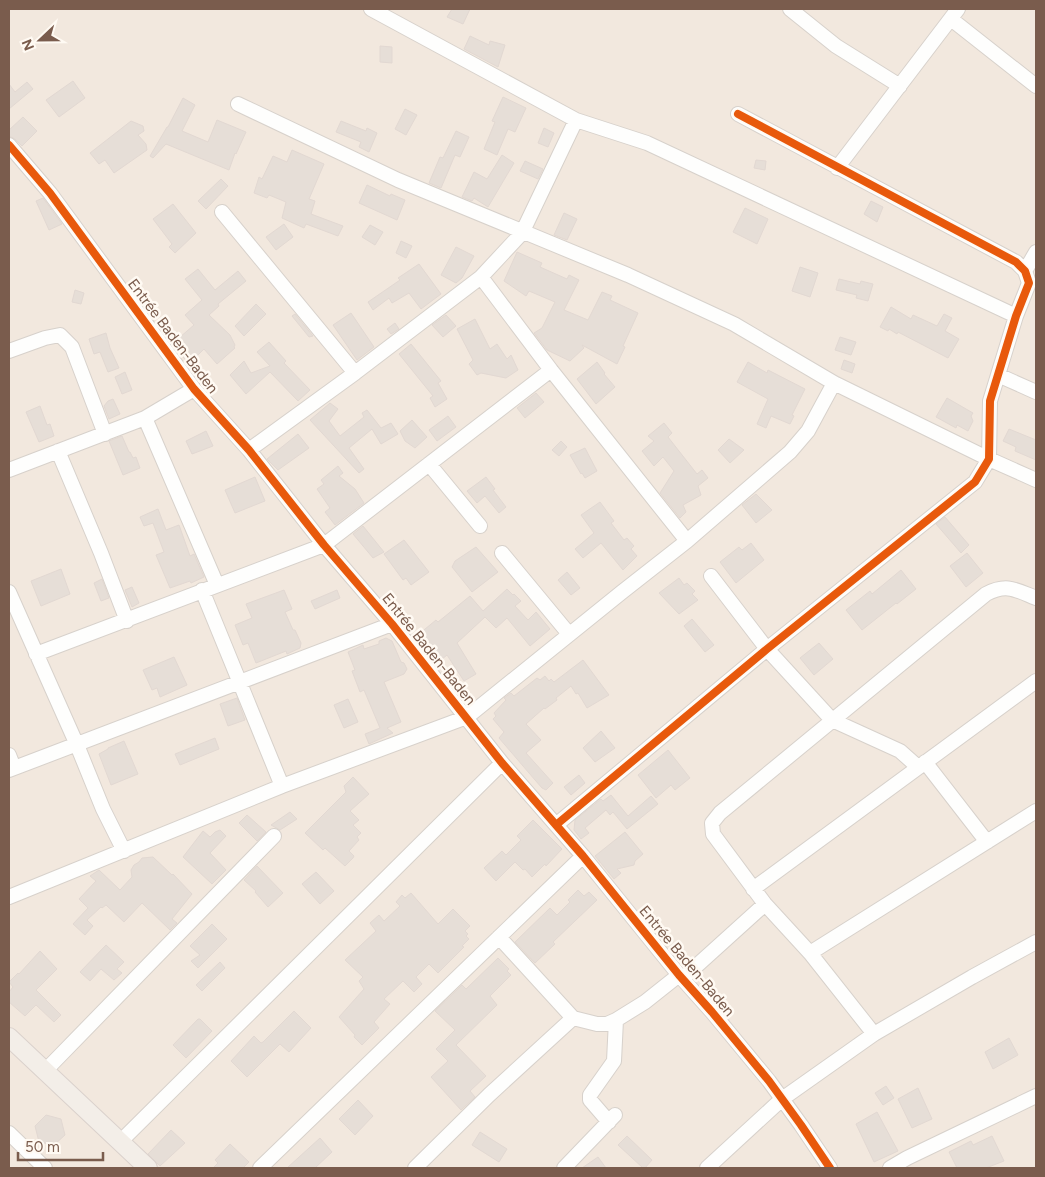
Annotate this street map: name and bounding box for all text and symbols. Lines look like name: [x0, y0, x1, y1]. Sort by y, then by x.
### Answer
north arrow: [15, 15, 65, 65]
text: N: [19, 36, 38, 53]
street label: Entrée Baden-Baden: [124, 275, 222, 397]
street label: Entrée Baden-Baden: [378, 589, 480, 709]
street label: Entrée Baden-Baden: [636, 902, 738, 1020]
scale bar: [18, 1130, 102, 1162]
text: 50 m: [25, 1138, 60, 1156]

